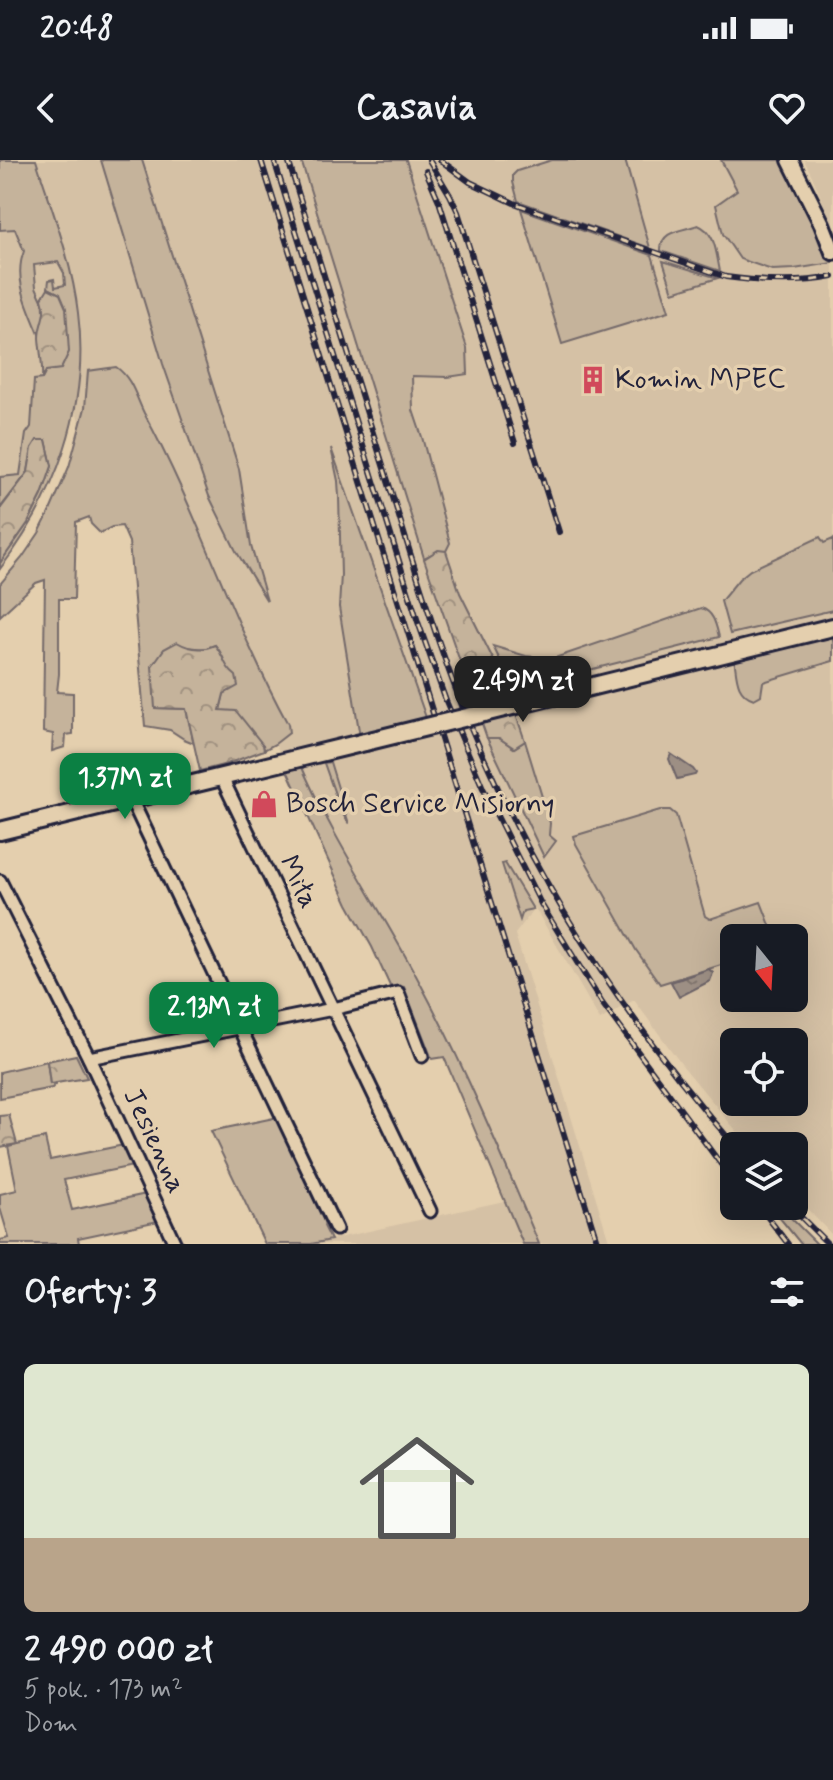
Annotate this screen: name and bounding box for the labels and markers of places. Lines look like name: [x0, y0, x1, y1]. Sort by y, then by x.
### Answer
place label: Komin MPEC: [615, 362, 785, 399]
building icon: Komin MPEC: [578, 365, 608, 395]
pin: 2.49M zł: [440, 656, 606, 724]
pin: 1.37M zł: [42, 753, 208, 821]
place label: Bosch Service Misiorny: [286, 786, 554, 823]
shop icon: Bosch Service Misiorny: [249, 789, 279, 819]
pin: 2.13M zł: [131, 982, 297, 1050]

